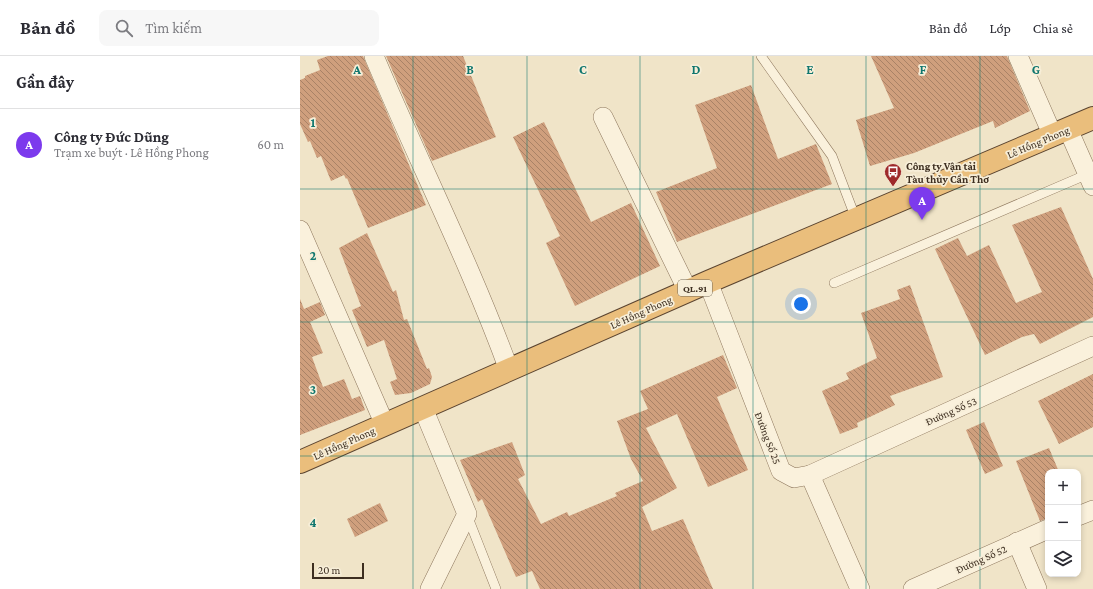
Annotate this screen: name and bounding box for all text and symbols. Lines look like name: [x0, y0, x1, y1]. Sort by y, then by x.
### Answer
search box: [99, 10, 379, 46]
text: Bản đồ: [20, 17, 75, 38]
icon: search: [113, 17, 135, 39]
text: Tìm kiếm: [145, 20, 202, 36]
text: Bản đồ: [929, 20, 968, 36]
text: Lớp: [990, 20, 1011, 36]
text: Chia sẻ: [1033, 20, 1073, 36]
text: A: [352, 62, 361, 77]
text: B: [466, 62, 474, 77]
text: C: [579, 62, 587, 77]
text: D: [692, 62, 701, 77]
text: E: [806, 62, 814, 77]
text: F: [920, 62, 927, 77]
text: G: [1032, 62, 1040, 77]
text: Gần đây: [16, 73, 74, 92]
text: 1: [311, 115, 316, 130]
street label: Lê Hồng Phong: [1005, 123, 1072, 161]
text: Công ty Đức Dũng: [54, 129, 169, 145]
text: A: [25, 137, 33, 152]
text: 60 m: [257, 137, 284, 152]
text: Trạm xe buýt · Lê Hồng Phong: [54, 145, 209, 160]
place label: Công ty Vận tải Tàu thủy Cần Thơ: [906, 160, 989, 185]
bus stop icon: Công ty Vận tải Tàu thủy Cần Thơ: [883, 162, 903, 187]
pin: A: [909, 187, 935, 220]
text: 2: [310, 248, 317, 263]
road number: QL.91: [678, 280, 712, 296]
street label: Lê Hồng Phong: [608, 293, 675, 332]
your location: [791, 294, 811, 314]
text: 3: [310, 382, 316, 397]
street label: Đường Số 53: [924, 394, 979, 429]
street label: Đường Số 25: [752, 410, 783, 466]
street label: Lê Hồng Phong: [311, 424, 378, 463]
map controls: [1045, 469, 1081, 577]
button: +: [1045, 469, 1081, 505]
button: −: [1045, 505, 1081, 541]
text: 4: [309, 515, 317, 530]
button: layers: [1045, 541, 1081, 577]
street label: Đường Số 52: [954, 542, 1009, 577]
scale bar: [312, 561, 364, 580]
text: 20 m: [318, 564, 340, 576]

